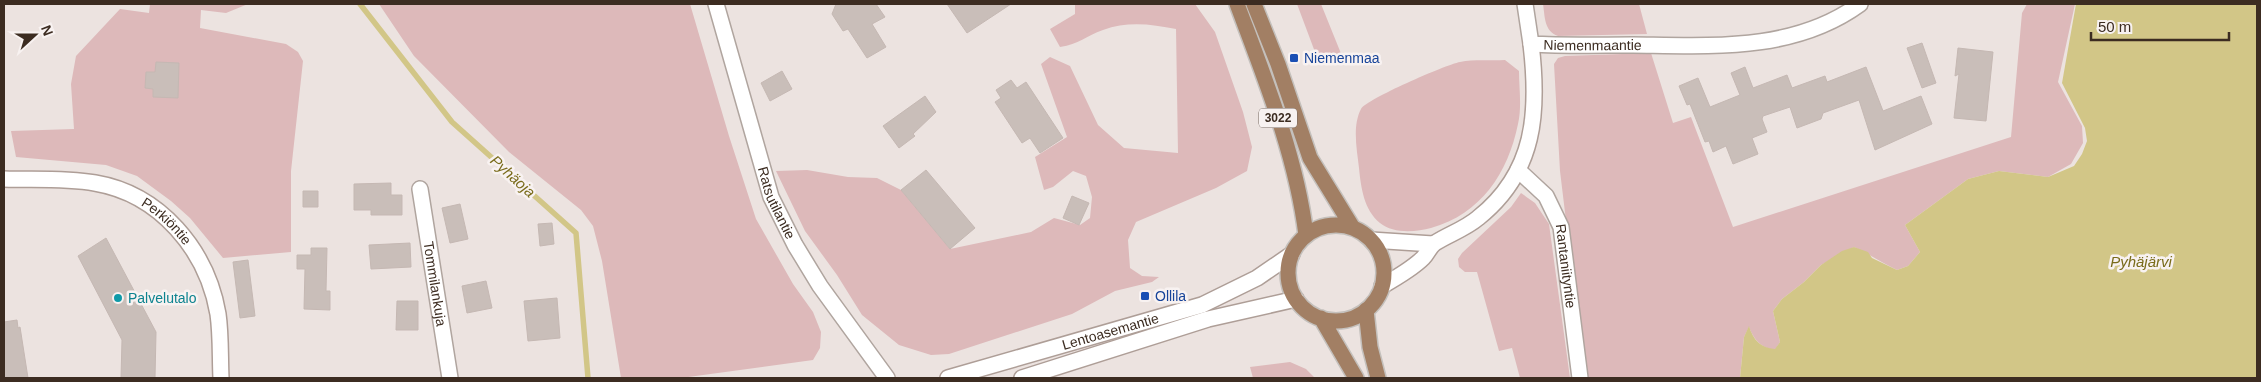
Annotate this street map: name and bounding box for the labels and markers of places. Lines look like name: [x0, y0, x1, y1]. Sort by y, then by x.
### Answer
place label: Niemenmaa: [1304, 50, 1380, 66]
marker: Niemenmaa: [1288, 52, 1300, 64]
place label: Ollila: [1155, 288, 1186, 304]
place label: Palvelutalo: [128, 290, 197, 306]
marker: Ollila: [1139, 290, 1151, 302]
marker: Palvelutalo: [112, 292, 124, 304]

